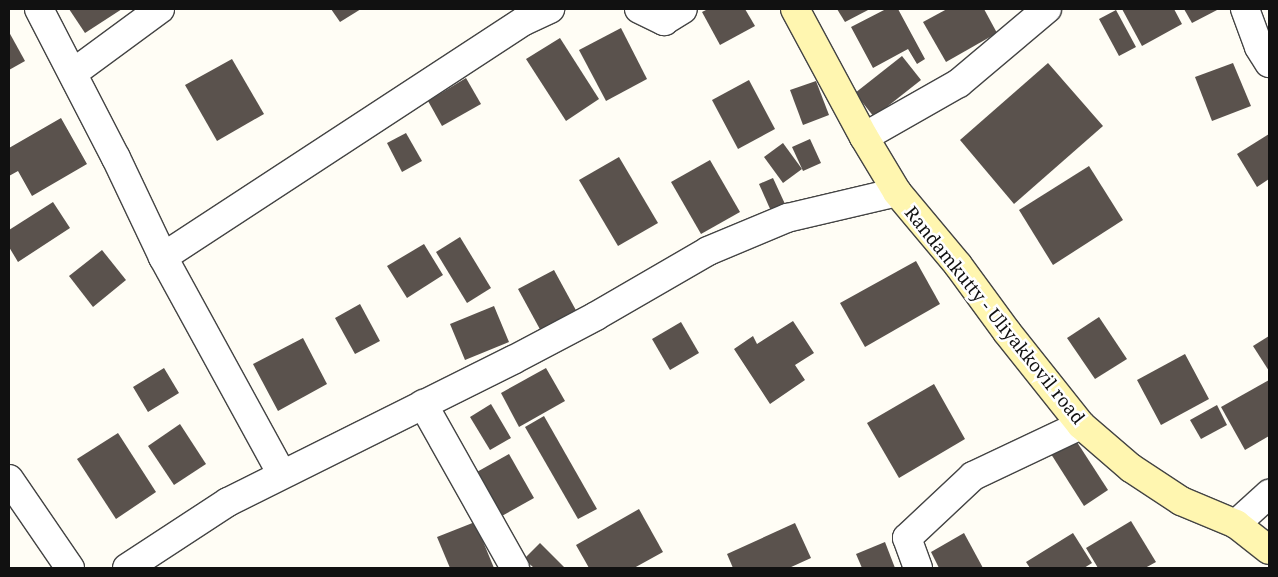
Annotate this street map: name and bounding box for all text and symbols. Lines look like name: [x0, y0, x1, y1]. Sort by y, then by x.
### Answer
street label: Randamkutty - Uliyakkovil road: [901, 202, 1089, 428]

